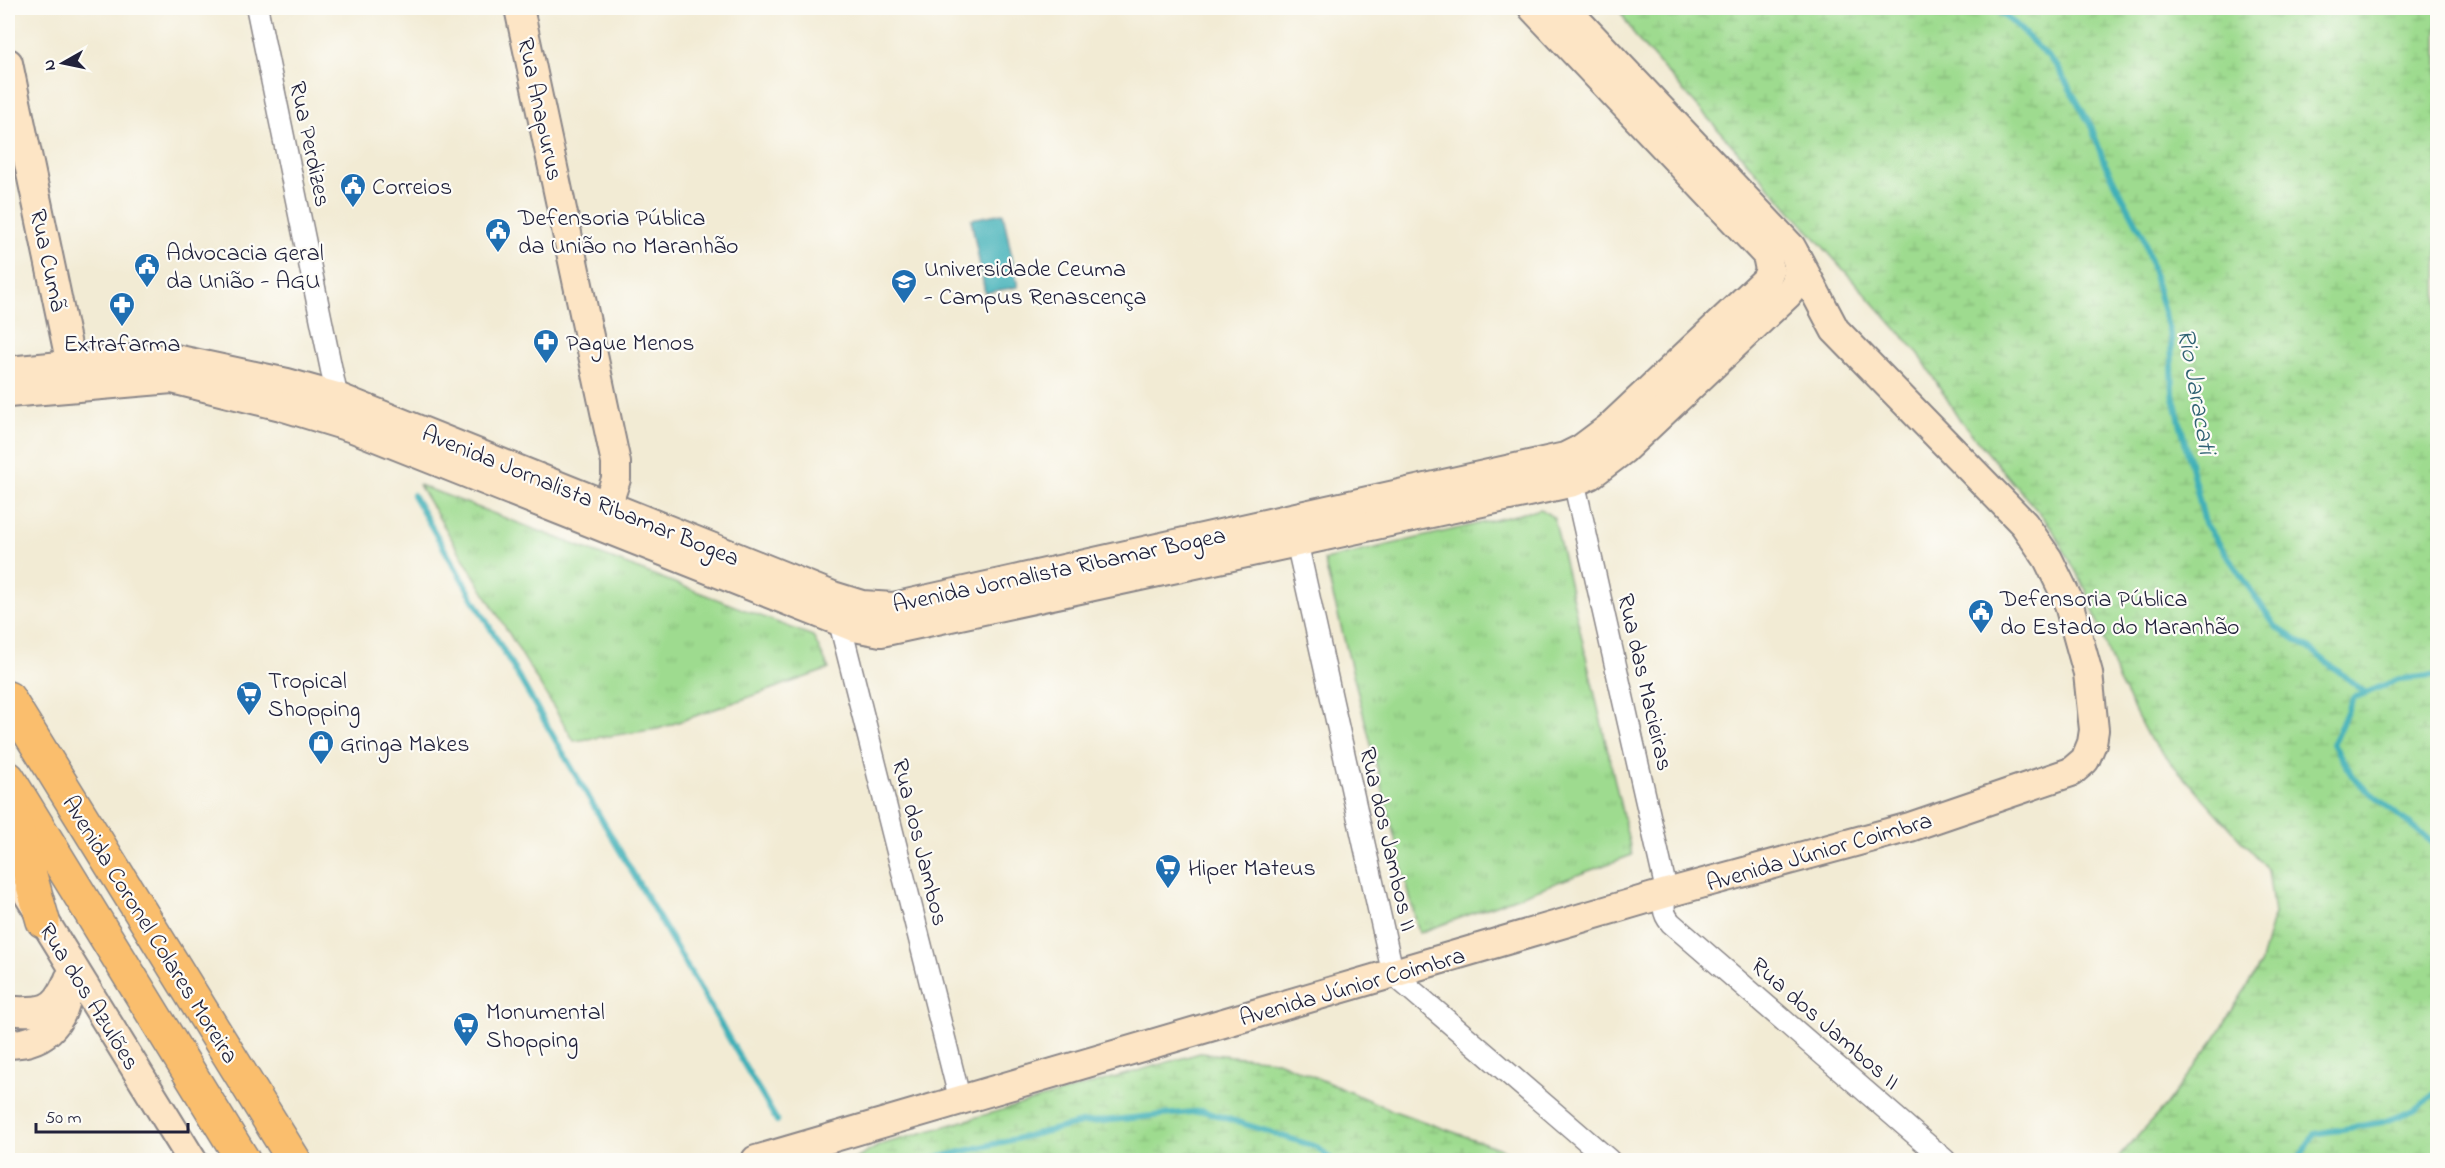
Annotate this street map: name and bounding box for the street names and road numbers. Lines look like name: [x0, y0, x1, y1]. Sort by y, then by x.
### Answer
street label: Rua Anapurus: [506, 35, 571, 184]
street label: Rua Perdizes: [278, 79, 339, 210]
street label: Rua Cumã: [19, 206, 74, 315]
street label: Avenida Jornalista Ribamar Bogea: [416, 417, 744, 577]
street label: Avenida Jornalista Ribamar Bogea: [890, 519, 1229, 624]
street label: Rua das Macieiras: [1606, 591, 1681, 775]
street label: Rua dos Jambos II: [1348, 744, 1425, 935]
street label: Rua dos Jambos: [881, 756, 956, 930]
street label: Avenida Coronel Colares Moreira: [52, 789, 246, 1071]
street label: Avenida Júnior Coimbra: [1703, 804, 1937, 902]
street label: Rua dos Azulões: [29, 917, 147, 1078]
street label: Avenida Júnior Coimbra: [1236, 939, 1470, 1037]
street label: Rua dos Jambos II: [1742, 950, 1907, 1100]

